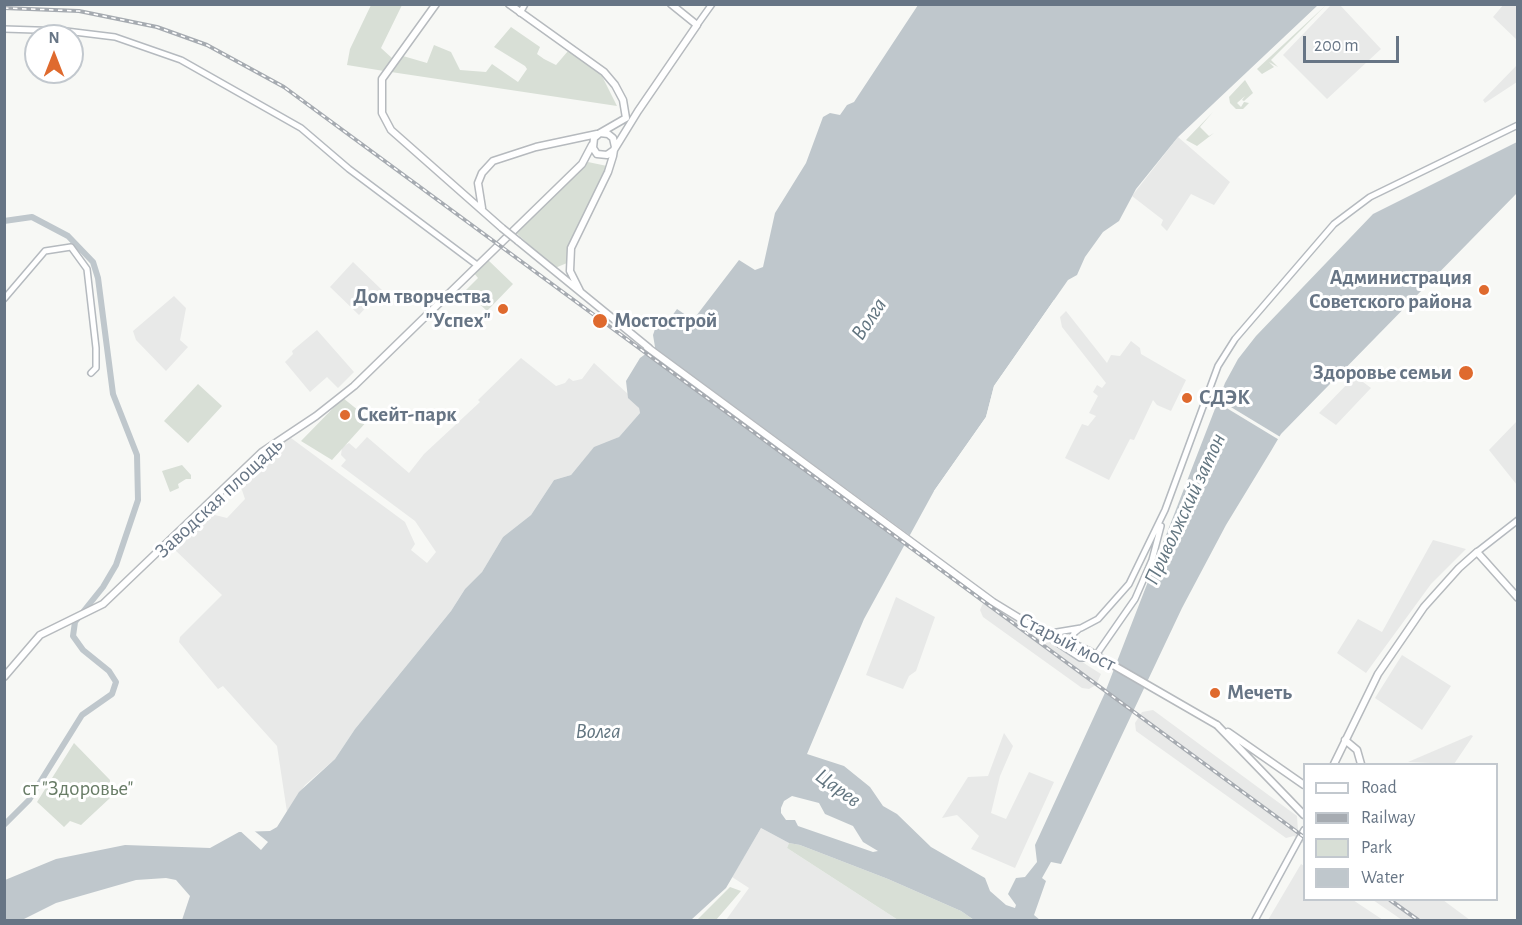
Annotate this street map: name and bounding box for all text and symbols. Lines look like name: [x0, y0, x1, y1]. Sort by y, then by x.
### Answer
north arrow: [24, 24, 84, 84]
scale bar: [1306, 24, 1402, 62]
text: N: [48, 30, 60, 46]
text: 200 m: [1314, 37, 1359, 55]
place label: Администрация Советского района: [1309, 265, 1472, 315]
marker: Администрация Советского района: [1477, 283, 1491, 297]
place label: Дом творчества "Успех": [353, 284, 491, 334]
water label: Волга: [845, 293, 893, 345]
marker: Дом творчества "Успех": [496, 302, 510, 316]
place label: Мостострой: [614, 308, 717, 334]
marker: Мостострой: [591, 312, 609, 330]
place label: Здоровье семьи: [1313, 360, 1452, 386]
marker: Здоровье семьи: [1457, 364, 1475, 382]
place label: СДЭК: [1199, 385, 1250, 411]
marker: СДЭК: [1180, 391, 1194, 405]
place label: Скейт-парк: [357, 402, 457, 428]
marker: Скейт-парк: [338, 408, 352, 422]
water label: Приволжский затон: [1138, 429, 1232, 589]
street label: Заводская площадь: [150, 432, 288, 564]
street label: Старый мост: [1014, 607, 1120, 677]
place label: Мечеть: [1227, 680, 1292, 706]
marker: Мечеть: [1208, 686, 1222, 700]
water label: Волга: [575, 718, 621, 744]
water label: Царев: [810, 763, 866, 813]
legend: [1303, 763, 1498, 901]
park label: ст "Здоровье": [23, 776, 133, 802]
text: Road: [1361, 779, 1397, 797]
text: Railway: [1361, 809, 1415, 827]
text: Park: [1361, 839, 1392, 857]
text: Water: [1361, 869, 1404, 887]

